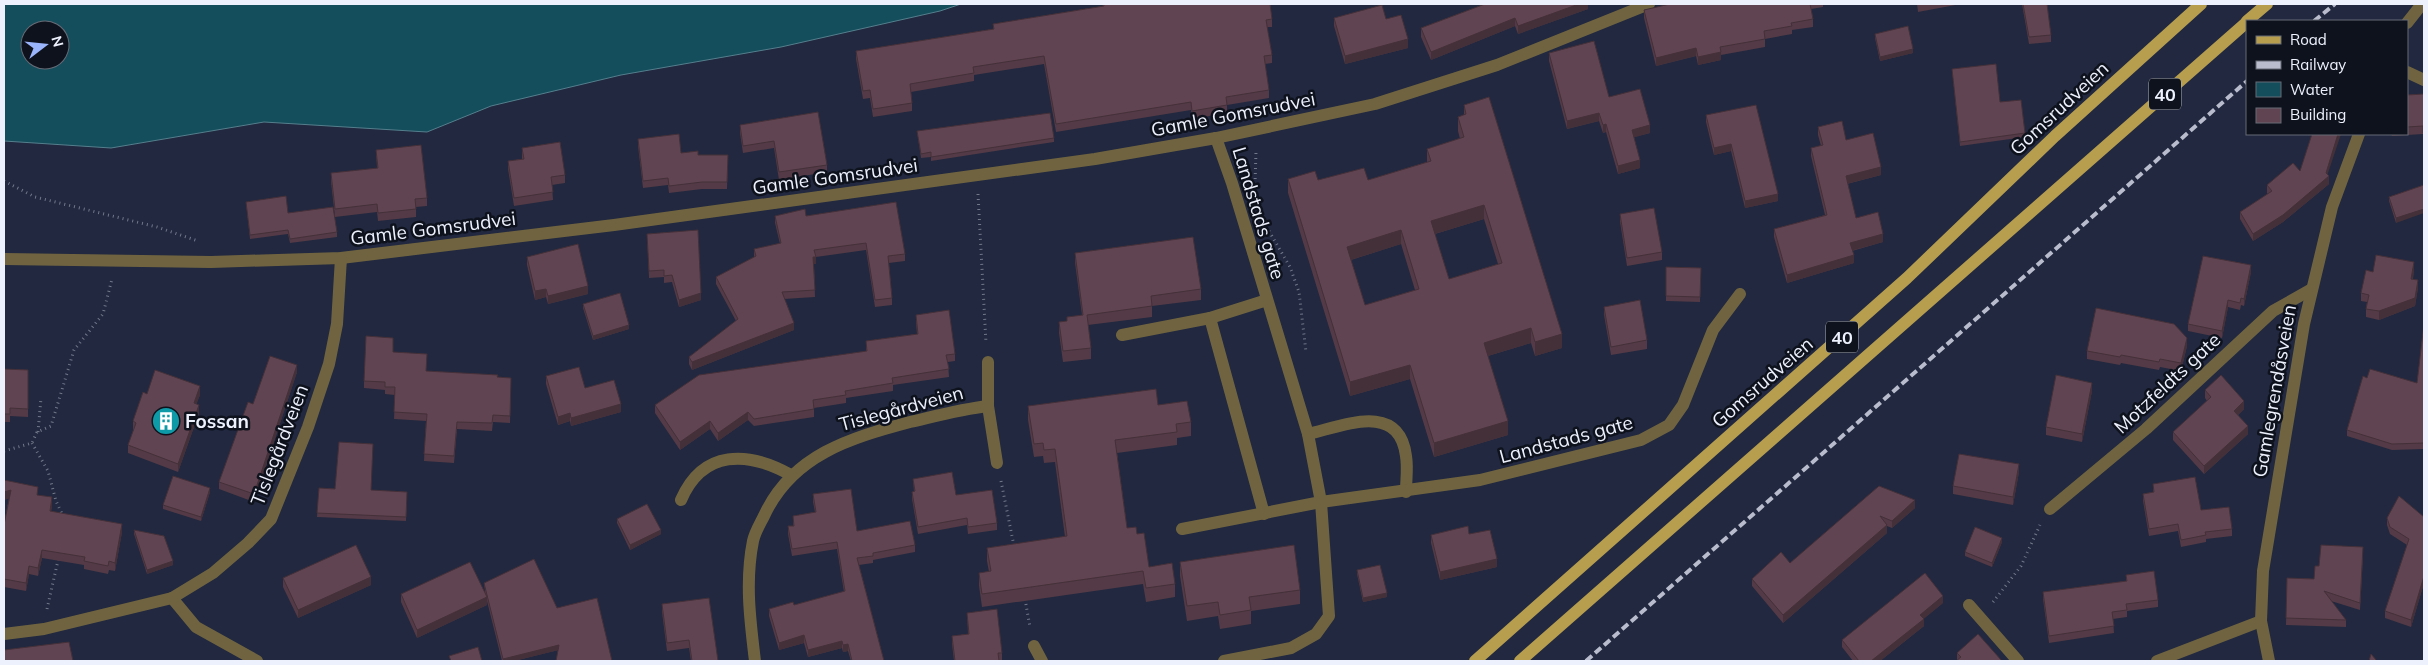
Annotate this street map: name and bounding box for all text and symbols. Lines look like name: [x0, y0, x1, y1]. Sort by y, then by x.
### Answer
north arrow: [20, 20, 70, 70]
legend: [2246, 20, 2408, 135]
text: Road: [2290, 30, 2327, 49]
text: N: [47, 34, 68, 49]
text: Railway: [2290, 55, 2346, 74]
street label: Gomsrudveien: [2005, 56, 2113, 160]
road number: 40: [2149, 78, 2181, 110]
text: Water: [2290, 80, 2334, 99]
street label: Gamle Gomsrudvei: [1149, 86, 1317, 142]
text: Building: [2290, 105, 2346, 124]
street label: Landstads gate: [1227, 144, 1291, 282]
street label: Gamle Gomsrudvei: [751, 153, 919, 199]
street label: Gamle Gomsrudvei: [349, 206, 517, 250]
street label: Gamlegrendåsveien: [2247, 303, 2301, 479]
road number: 40: [1826, 322, 1858, 352]
street label: Motzfeldts gate: [2109, 328, 2225, 438]
street label: Gomsrudveien: [1706, 331, 1818, 433]
street label: Tislegårdveien: [836, 380, 966, 436]
street label: Tislegårdveien: [245, 381, 313, 509]
building icon: Fossan: [151, 406, 181, 436]
place label: Fossan: [185, 409, 249, 433]
street label: Landstads gate: [1497, 410, 1635, 468]

